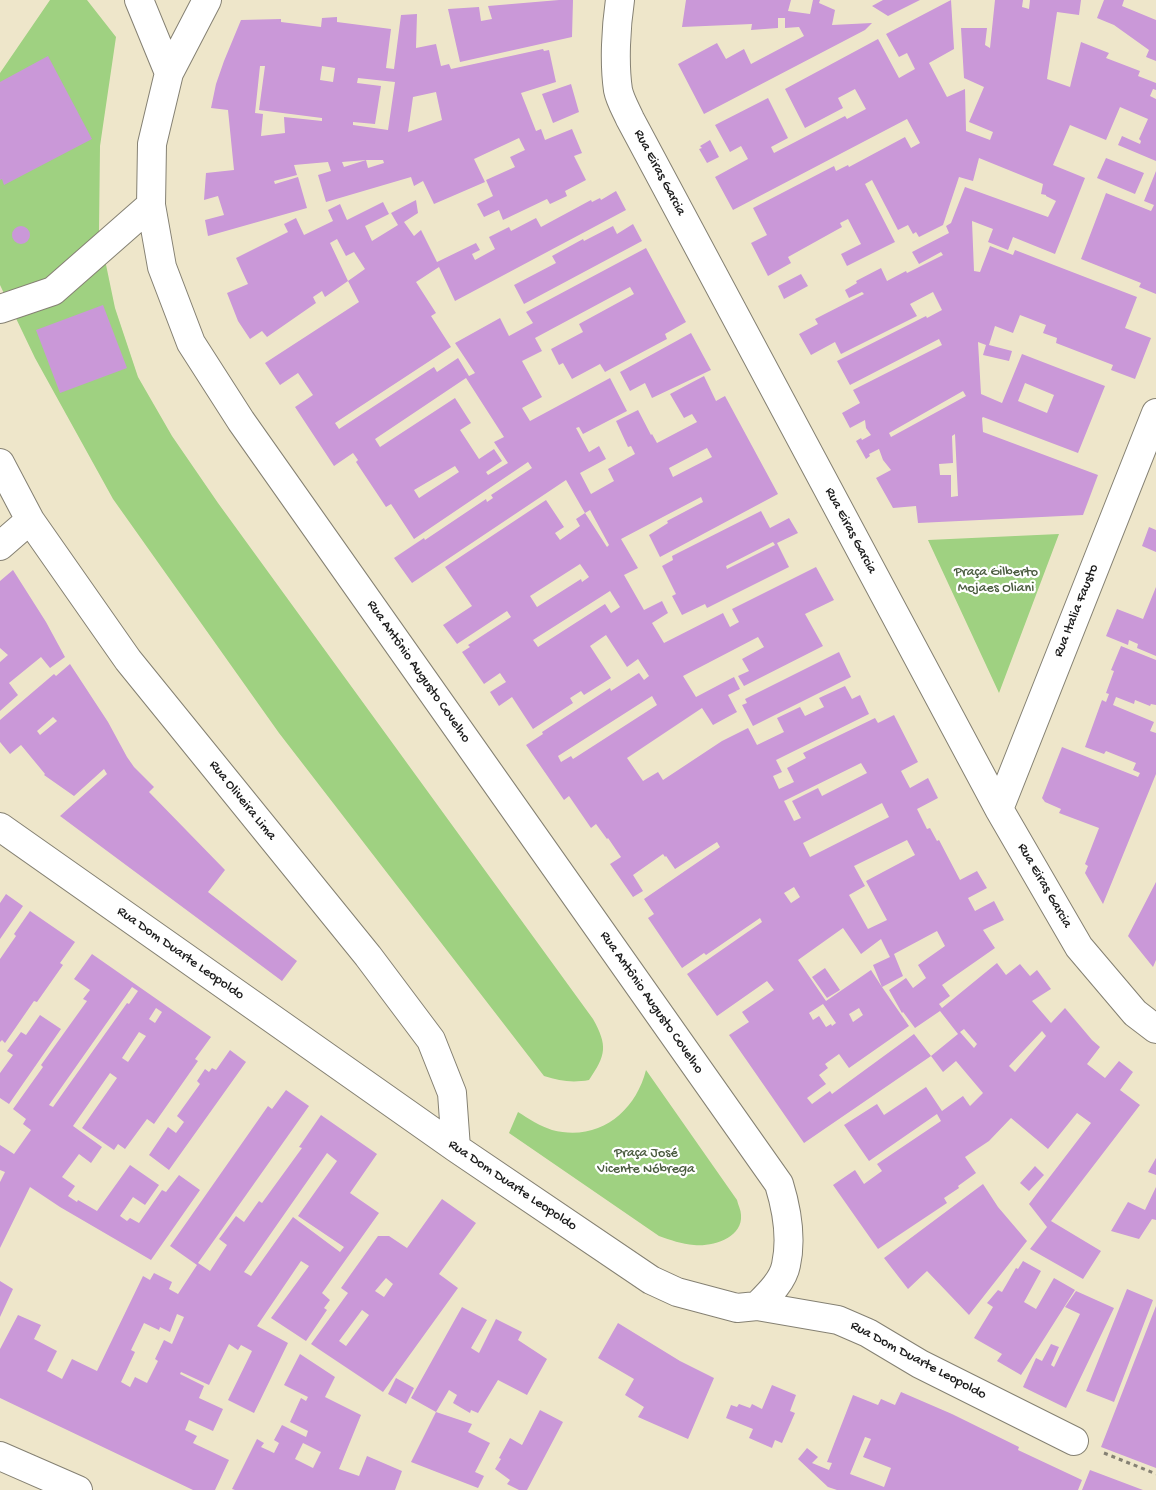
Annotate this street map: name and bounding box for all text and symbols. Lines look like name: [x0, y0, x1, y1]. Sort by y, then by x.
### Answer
street label: Rua Eiras Garcia: [629, 127, 689, 219]
street label: Rua Eiras Garcia: [820, 485, 880, 577]
street label: Rua Italia Fausto: [1051, 562, 1103, 660]
park label: Praça Gilberto Mojaes Oliani: [954, 565, 1038, 598]
street label: Rua Antônio Augusto Covelho: [362, 598, 474, 746]
street label: Rua Oliveira Lima: [205, 758, 279, 844]
street label: Rua Eiras Garcia: [1013, 841, 1075, 931]
street label: Rua Dom Duarte Leopoldo: [113, 904, 247, 1004]
street label: Rua Antônio Augusto Covelho: [595, 929, 707, 1077]
street label: Rua Dom Duarte Leopoldo: [444, 1137, 580, 1235]
park label: Praça José Vicente Nóbrega: [597, 1146, 695, 1178]
street label: Rua Dom Duarte Leopoldo: [847, 1318, 989, 1404]

